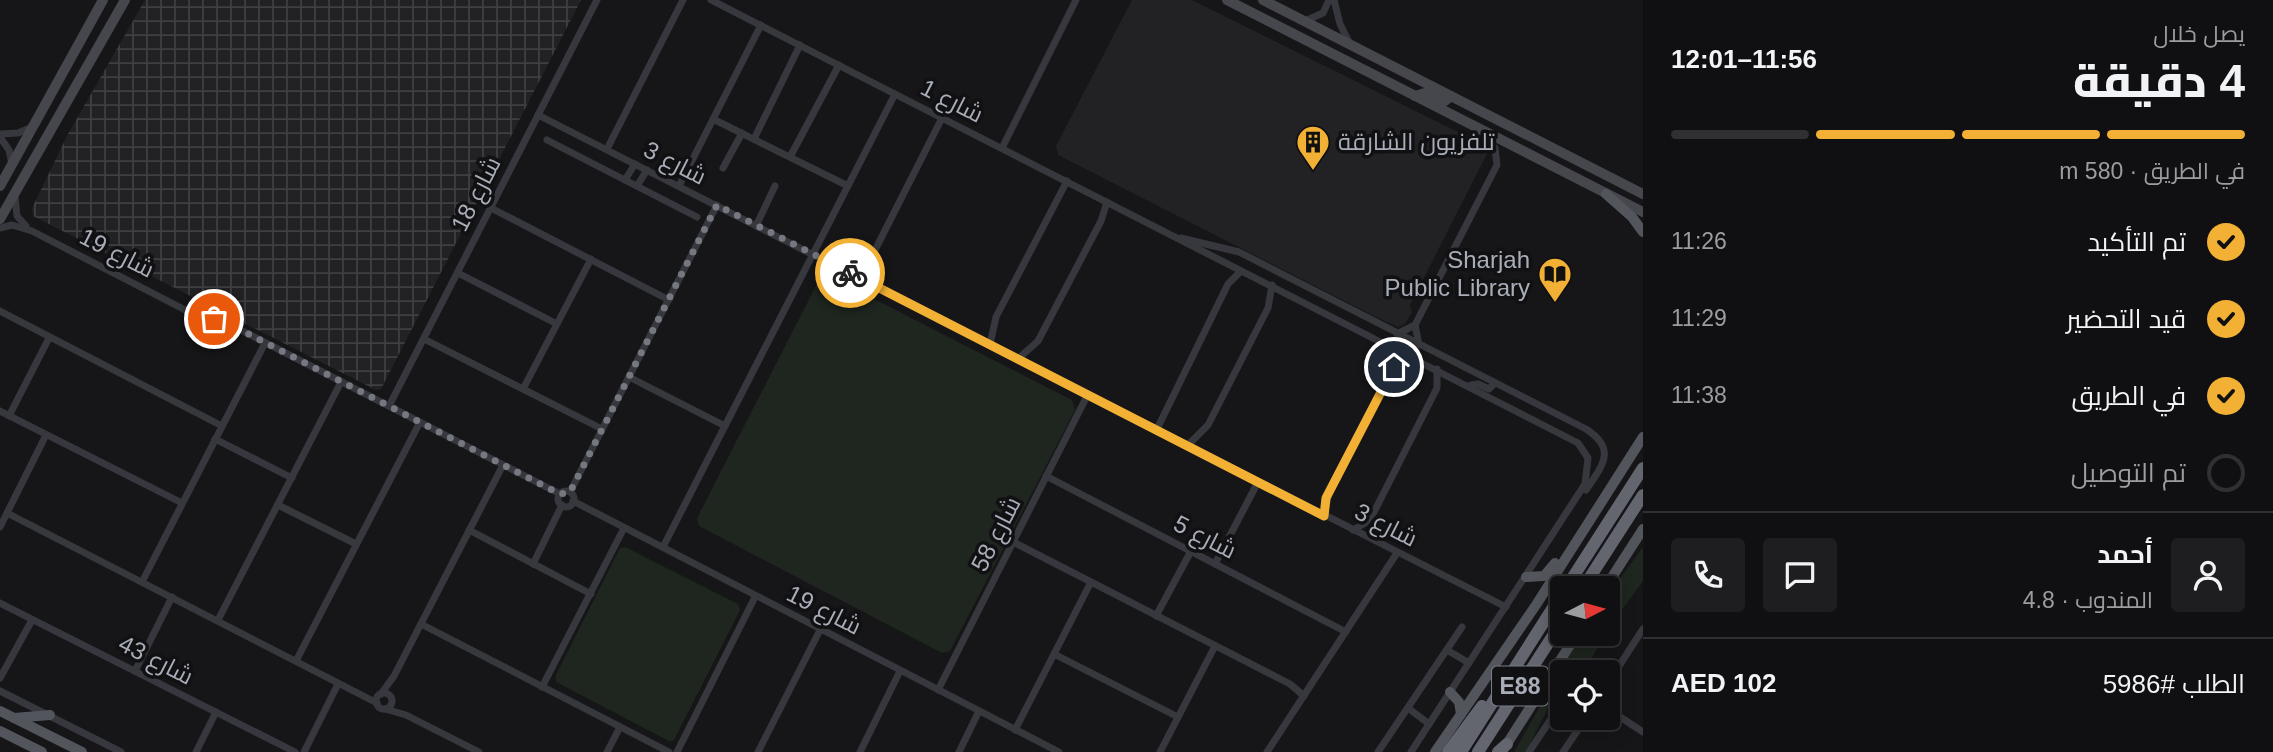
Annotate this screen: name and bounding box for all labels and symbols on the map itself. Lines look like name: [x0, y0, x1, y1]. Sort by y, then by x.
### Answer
street label: شارع 1: [915, 73, 988, 130]
building icon: تلفزيون الشارقة: [1294, 123, 1332, 172]
place label: تلفزيون الشارقة: [1338, 128, 1495, 156]
street label: شارع 3: [638, 135, 711, 192]
street label: شارع 18: [445, 152, 508, 237]
street label: شارع 19: [74, 222, 159, 285]
courier: [815, 238, 885, 308]
place label: Sharjah Public Library: [1385, 246, 1530, 301]
library icon: Sharjah Public Library: [1536, 255, 1574, 304]
pin: [184, 289, 244, 349]
pin: [1364, 337, 1424, 397]
street label: شارع 58: [965, 492, 1028, 577]
street label: شارع 3: [1349, 497, 1422, 554]
street label: شارع 5: [1168, 509, 1241, 566]
north arrow: [1550, 576, 1620, 646]
street label: شارع 19: [781, 579, 866, 642]
street label: شارع 43: [113, 629, 198, 692]
road number: E88: [1492, 666, 1548, 706]

